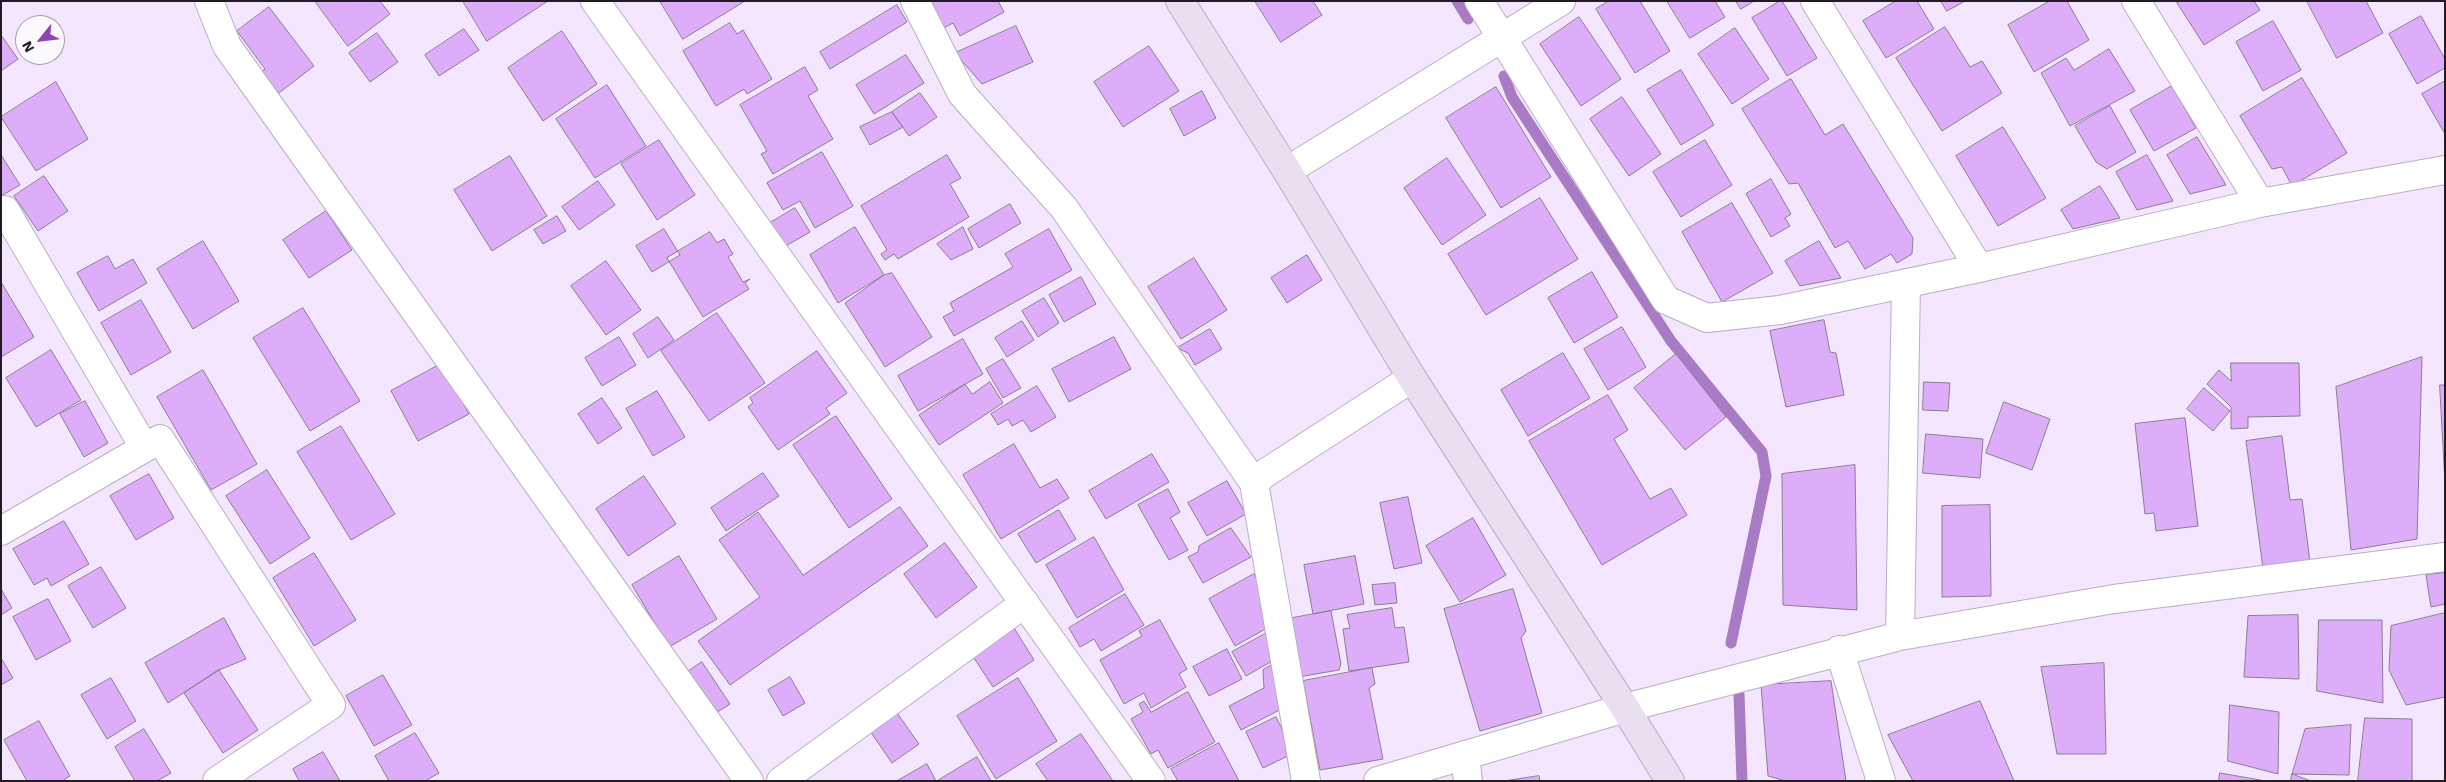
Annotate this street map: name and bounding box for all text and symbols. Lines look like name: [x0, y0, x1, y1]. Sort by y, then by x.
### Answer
north arrow: [15, 15, 65, 65]
text: N: [18, 38, 37, 55]

